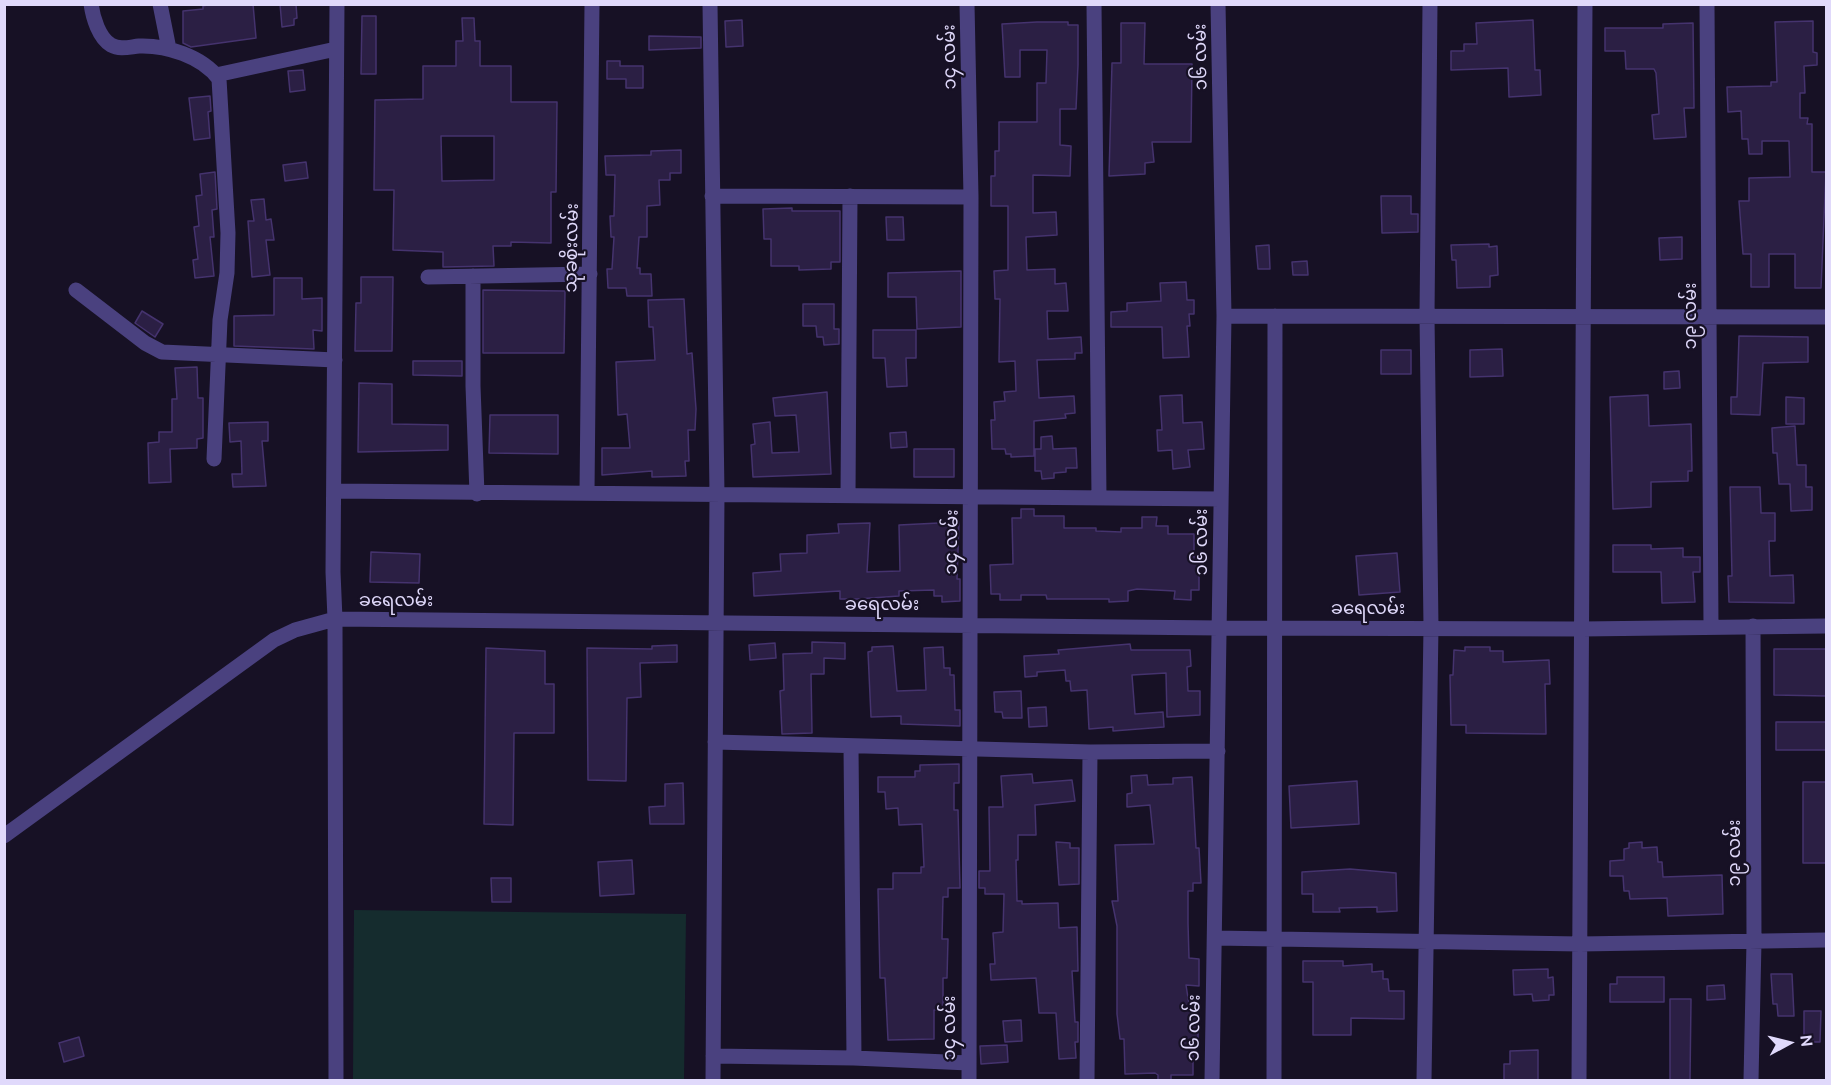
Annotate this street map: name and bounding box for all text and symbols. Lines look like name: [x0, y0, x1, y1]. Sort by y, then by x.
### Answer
street label: ၁၆ လမ်း: [1189, 23, 1211, 91]
street label: ၁၄ လမ်း: [938, 24, 960, 90]
street label: သုခစိုးလမ်း: [559, 203, 583, 293]
street label: ၁၉ လမ်း: [1679, 283, 1701, 349]
street label: ၁၄ လမ်း: [940, 509, 962, 575]
street label: ၁၆ လမ်း: [1190, 509, 1212, 575]
street label: ခရေလမ်း: [359, 589, 433, 611]
street label: ခရေလမ်း: [845, 593, 919, 615]
street label: ခရေလမ်း: [1331, 597, 1405, 619]
street label: ၁၉ လမ်း: [1723, 820, 1745, 886]
street label: ၁၆ လမ်း: [1182, 994, 1204, 1062]
street label: ၁၄ လမ်း: [938, 995, 960, 1061]
north arrow: [1759, 1013, 1819, 1073]
text: N: [1797, 1034, 1817, 1048]

